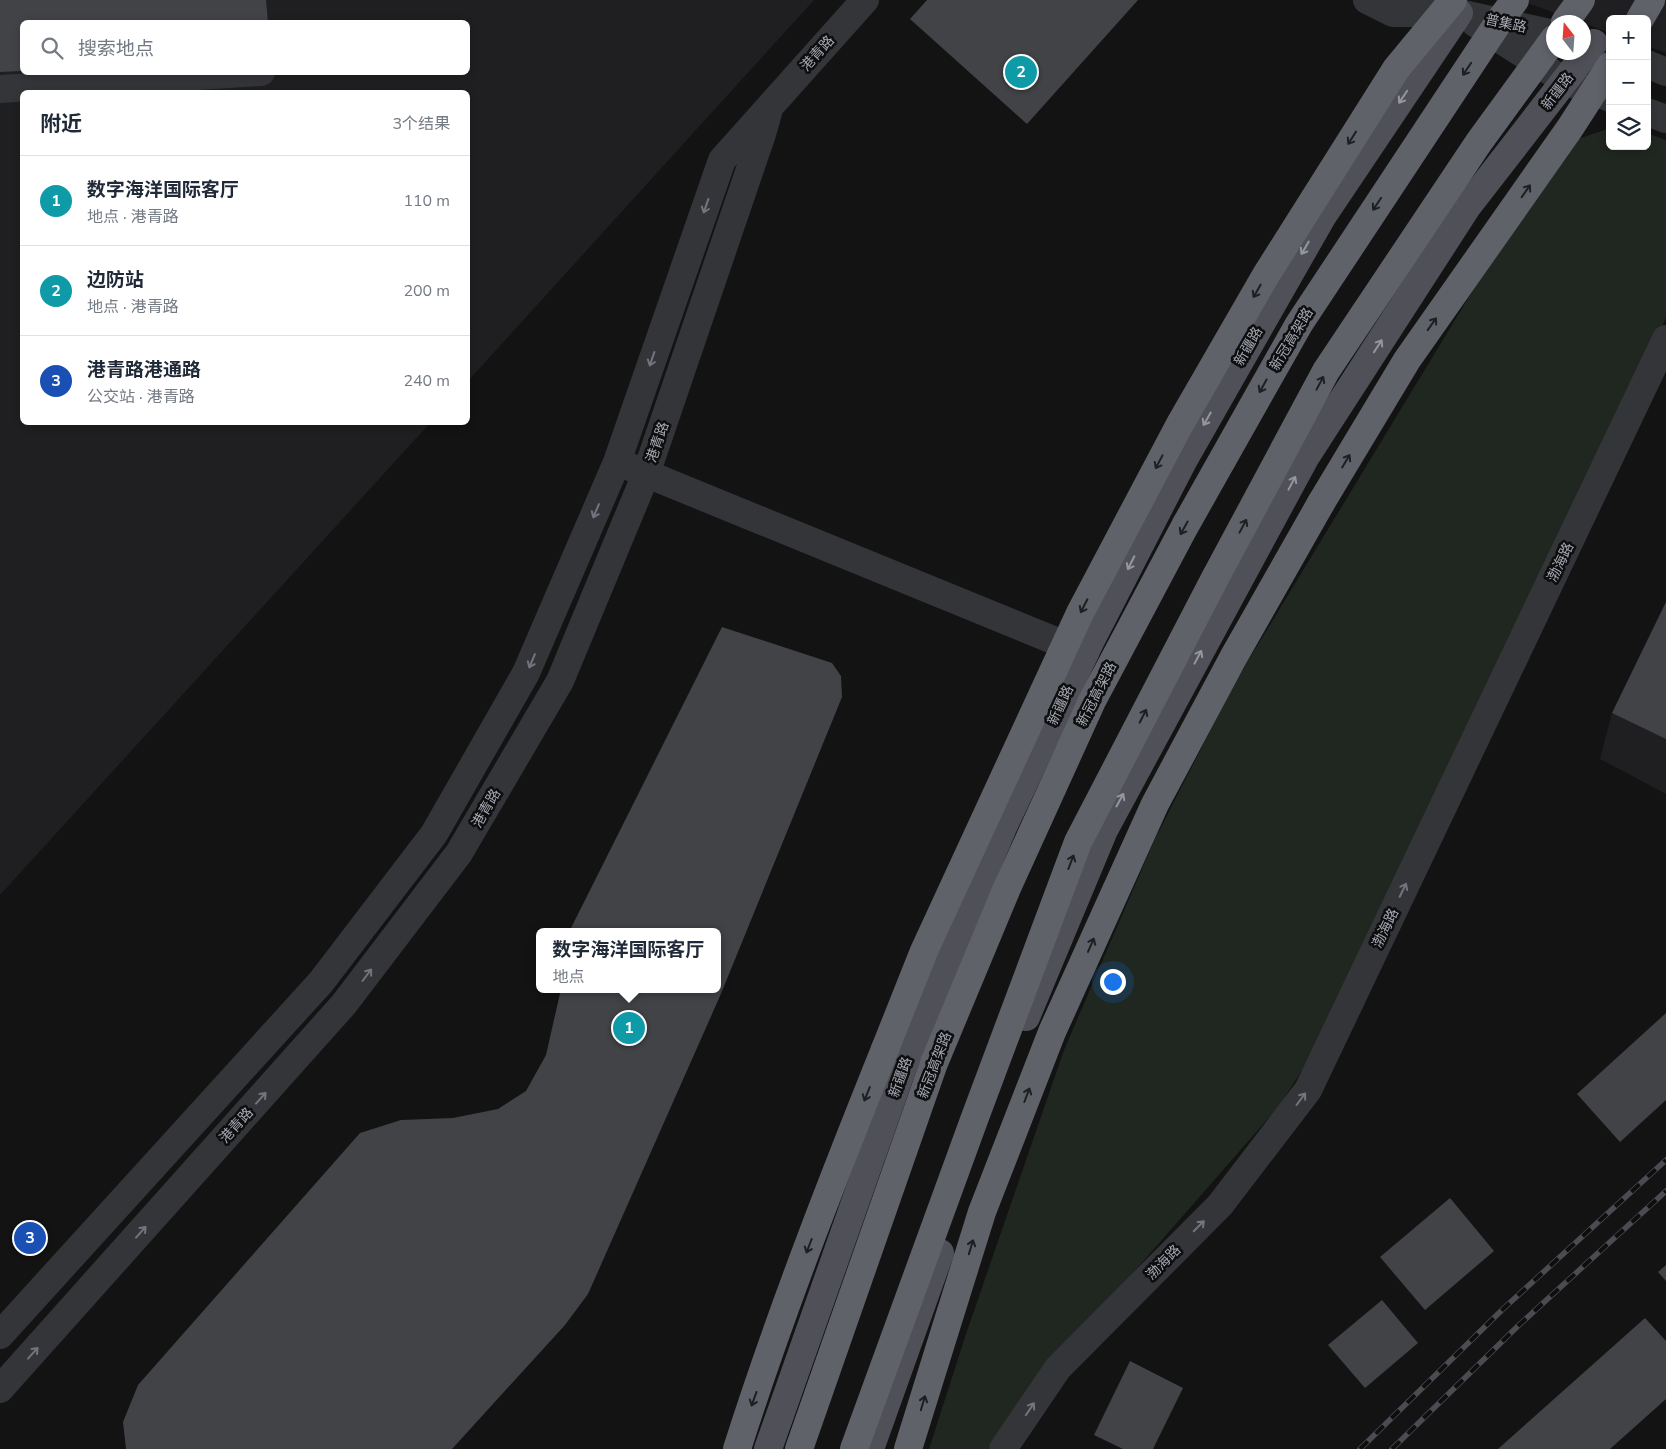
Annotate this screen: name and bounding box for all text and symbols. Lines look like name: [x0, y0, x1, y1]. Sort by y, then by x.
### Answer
street label: 普集路: [1483, 10, 1528, 37]
north arrow: [1546, 15, 1591, 60]
map controls: [1606, 15, 1651, 150]
button: +: [1606, 15, 1651, 60]
search box: [20, 20, 470, 75]
street label: 港青路: [796, 31, 838, 75]
icon: search: [38, 34, 66, 62]
text: 搜索地点: [78, 36, 154, 62]
pin: 2: [1005, 53, 1037, 91]
button: −: [1606, 60, 1651, 105]
one-way arrow: [1462, 62, 1472, 76]
street label: 新疆路: [1537, 69, 1578, 114]
one-way arrow: [1398, 90, 1408, 104]
button: layers: [1606, 105, 1651, 150]
text: 附近: [40, 110, 82, 138]
text: 3个结果: [392, 113, 450, 135]
one-way arrow: [1347, 131, 1357, 145]
text: 数字海洋国际客厅: [87, 177, 239, 203]
one-way arrow: [1521, 184, 1531, 198]
text: 1: [51, 190, 61, 212]
text: 110 m: [403, 190, 450, 212]
one-way arrow: [701, 197, 710, 213]
one-way arrow: [1372, 197, 1382, 211]
text: 地点 · 港青路: [87, 206, 179, 228]
one-way arrow: [1300, 240, 1310, 255]
text: 边防站: [87, 267, 144, 293]
text: 2: [51, 280, 61, 302]
text: 200 m: [403, 280, 450, 302]
one-way arrow: [1251, 283, 1261, 297]
text: 地点 · 港青路: [87, 296, 179, 318]
street label: 新冠高架路: [1265, 304, 1318, 374]
one-way arrow: [1427, 317, 1437, 331]
street label: 新疆路: [1230, 323, 1267, 369]
one-way arrow: [1373, 339, 1383, 353]
one-way arrow: [647, 351, 657, 367]
text: 港青路港通路: [87, 357, 201, 383]
text: 3: [51, 370, 61, 392]
text: 240 m: [403, 370, 450, 392]
one-way arrow: [1315, 375, 1325, 390]
one-way arrow: [1258, 379, 1268, 393]
text: 公交站 · 港青路: [87, 386, 195, 408]
one-way arrow: [1202, 412, 1212, 427]
street label: 港青路: [642, 419, 673, 465]
one-way arrow: [1154, 455, 1164, 470]
one-way arrow: [1342, 455, 1352, 469]
one-way arrow: [1287, 476, 1297, 491]
one-way arrow: [590, 503, 600, 518]
one-way arrow: [1239, 519, 1248, 534]
one-way arrow: [1179, 521, 1189, 536]
street label: 渤海路: [1543, 539, 1578, 585]
one-way arrow: [1126, 555, 1136, 570]
one-way arrow: [1079, 599, 1089, 614]
one-way arrow: [1193, 650, 1203, 665]
one-way arrow: [526, 653, 536, 668]
street label: 新冠高架路: [1072, 659, 1121, 730]
street label: 新疆路: [1043, 682, 1078, 728]
one-way arrow: [1138, 709, 1148, 724]
street label: 港青路: [468, 785, 505, 831]
one-way arrow: [1116, 793, 1125, 808]
one-way arrow: [1067, 854, 1076, 870]
one-way arrow: [1399, 883, 1408, 898]
street label: 渤海路: [1368, 905, 1403, 951]
popup: [536, 928, 721, 993]
text: 数字海洋国际客厅: [552, 937, 705, 963]
one-way arrow: [1086, 938, 1096, 953]
text: 地点: [552, 966, 585, 988]
one-way arrow: [362, 968, 372, 982]
your location: [1100, 969, 1126, 995]
pin: 1: [613, 1009, 645, 1047]
street label: 新冠高架路: [913, 1029, 956, 1101]
street label: 新疆路: [884, 1054, 917, 1100]
one-way arrow: [862, 1086, 871, 1102]
one-way arrow: [1023, 1088, 1032, 1103]
one-way arrow: [255, 1091, 267, 1104]
one-way arrow: [1296, 1092, 1306, 1106]
street label: 港青路: [215, 1103, 257, 1147]
pin: 3: [14, 1219, 46, 1257]
one-way arrow: [1193, 1220, 1205, 1232]
one-way arrow: [135, 1225, 147, 1238]
one-way arrow: [804, 1238, 813, 1253]
one-way arrow: [967, 1240, 977, 1256]
street label: 渤海路: [1142, 1241, 1185, 1284]
one-way arrow: [27, 1346, 38, 1359]
one-way arrow: [749, 1391, 758, 1406]
one-way arrow: [919, 1395, 928, 1411]
one-way arrow: [1025, 1402, 1035, 1416]

